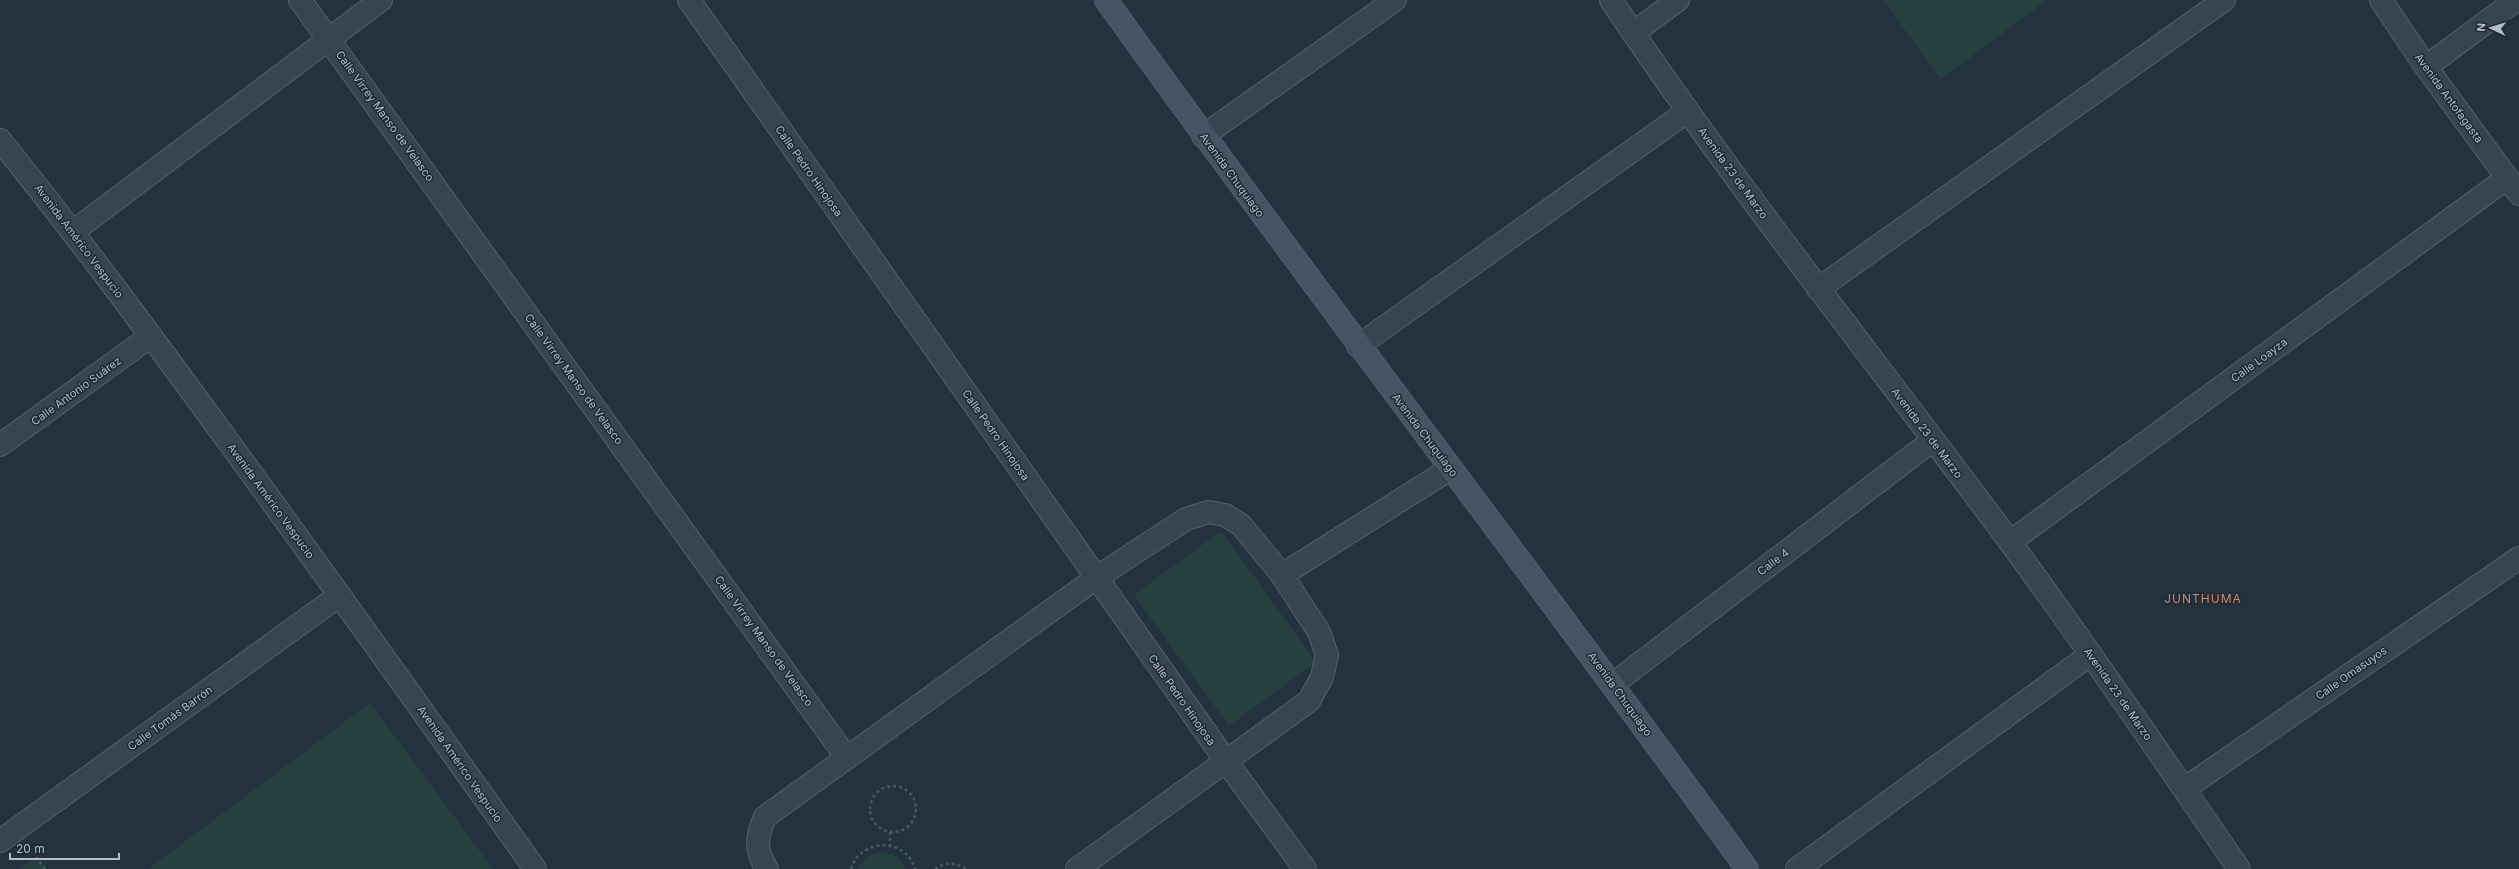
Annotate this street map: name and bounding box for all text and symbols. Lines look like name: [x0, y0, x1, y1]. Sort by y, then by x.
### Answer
north arrow: [2471, 8, 2511, 48]
text: N: [2474, 23, 2488, 32]
street label: Calle Virrey Manso de Velasco: [333, 48, 437, 184]
street label: Avenida Antofagasta: [2412, 51, 2486, 145]
street label: Calle Pedro Hinojosa: [772, 123, 846, 219]
street label: Avenida 23 de Marzo: [1695, 124, 1771, 222]
street label: Avenida Chuquiago: [1197, 130, 1268, 220]
street label: Avenida Américo Vespucio: [32, 181, 127, 301]
street label: Calle Virrey Manso de Velasco: [522, 311, 626, 447]
street label: Calle Loayza: [2228, 335, 2290, 385]
street label: Calle Antonio Suárez: [28, 354, 124, 428]
street label: Avenida 23 de Marzo: [1888, 385, 1966, 481]
street label: Calle Pedro Hinojosa: [959, 387, 1033, 483]
street label: Avenida Chuquiago: [1389, 391, 1461, 480]
street label: Avenida Américo Vespucio: [224, 441, 318, 562]
street label: Calle 4: [1754, 546, 1792, 578]
street label: Calle Virrey Manso de Velasco: [712, 573, 816, 709]
district label: JUNTHUMA: [2164, 591, 2242, 606]
street label: Calle Omasuyos: [2313, 643, 2390, 703]
street label: Avenida 23 de Marzo: [2081, 645, 2156, 743]
street label: Avenida Chuquiago: [1585, 649, 1656, 739]
street label: Calle Pedro Hinojosa: [1145, 652, 1219, 748]
street label: Calle Tomás Barrón: [125, 683, 215, 753]
street label: Avenida Américo Vespucio: [414, 703, 506, 825]
scale bar: [10, 835, 119, 861]
text: 20 m: [16, 841, 45, 856]

